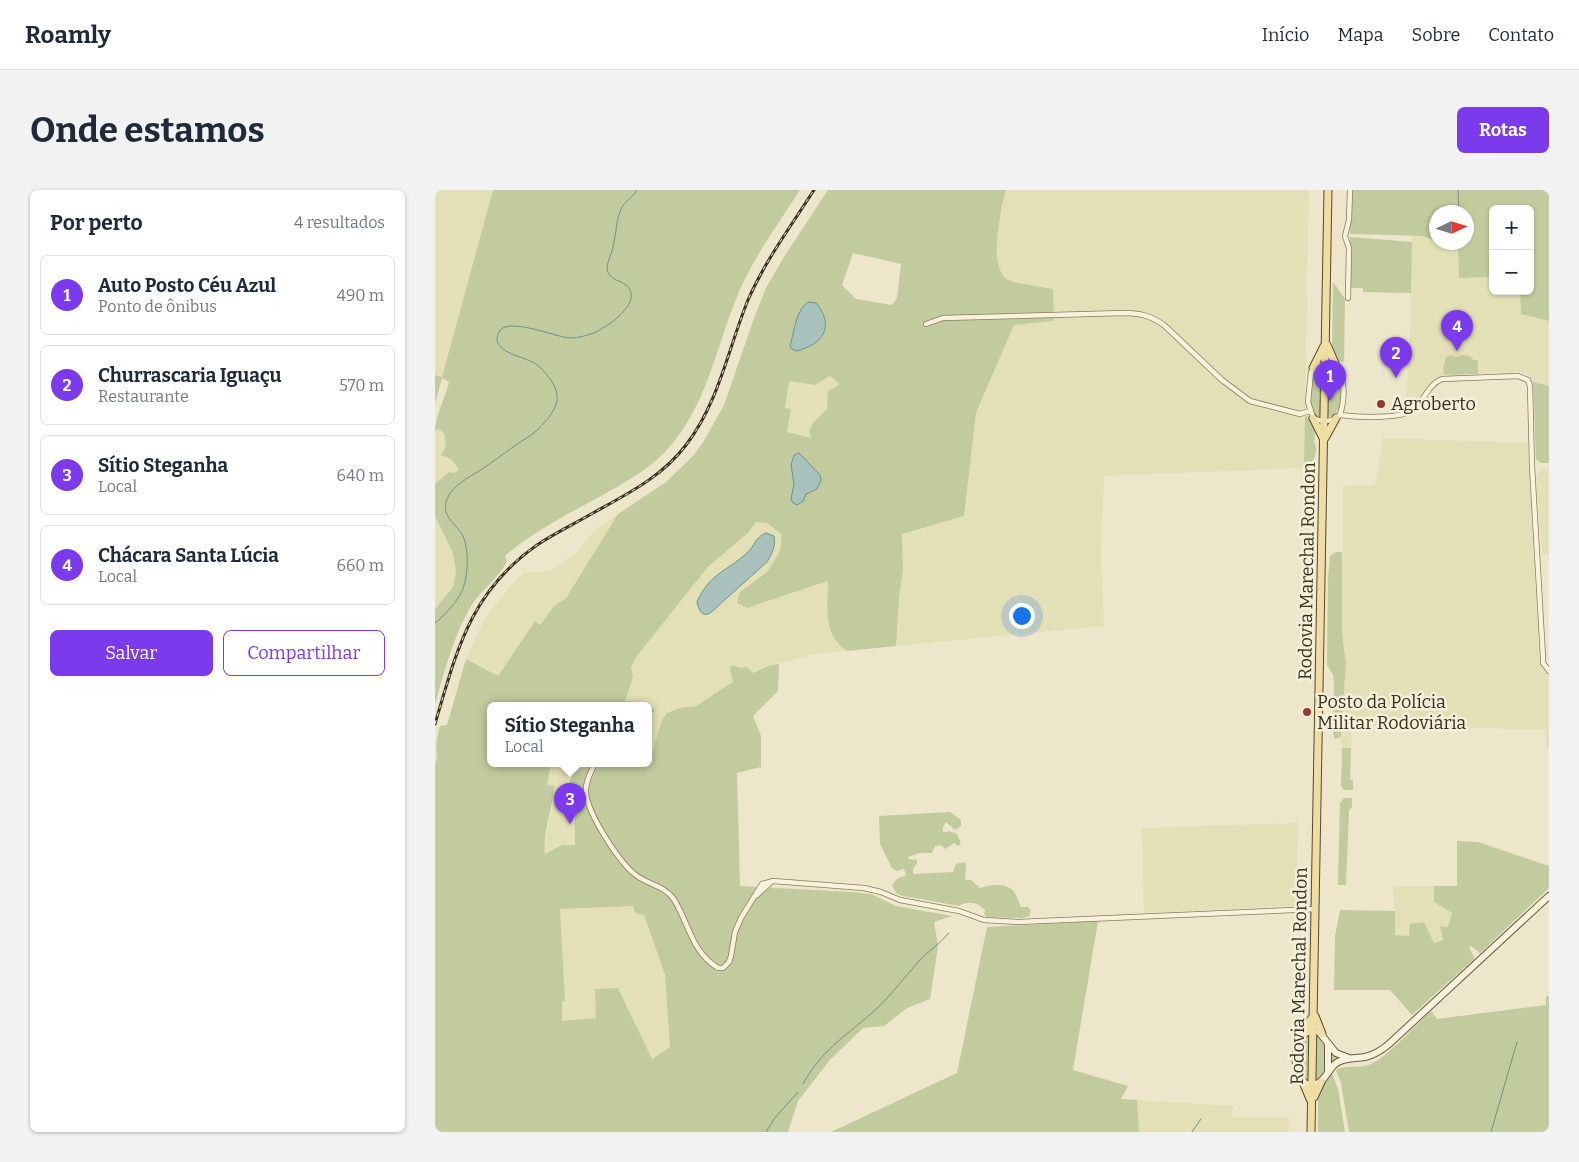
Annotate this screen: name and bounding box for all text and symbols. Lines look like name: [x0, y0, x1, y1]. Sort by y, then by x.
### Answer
text: Roamly: [25, 21, 111, 49]
text: Início: [1262, 24, 1309, 46]
text: Mapa: [1337, 24, 1384, 46]
text: Sobre: [1412, 24, 1460, 46]
text: Contato: [1488, 24, 1554, 46]
button: Rotas: [1457, 107, 1549, 153]
text: Onde estamos: [30, 109, 265, 151]
north arrow: [1429, 205, 1474, 250]
map controls: [1489, 205, 1534, 295]
button: +: [1489, 205, 1534, 250]
text: Por perto: [50, 210, 143, 236]
text: 4 resultados: [294, 213, 385, 232]
button: −: [1489, 250, 1534, 295]
text: Auto Posto Céu Azul: [98, 274, 276, 297]
text: 1: [64, 286, 70, 305]
text: 490 m: [337, 286, 384, 305]
text: Ponto de ônibus: [98, 297, 217, 316]
pin: 4: [1441, 310, 1473, 351]
pin: 2: [1380, 337, 1412, 378]
pin: 1: [1314, 360, 1346, 401]
text: Churrascaria Iguaçu: [98, 364, 282, 387]
text: 2: [62, 376, 72, 395]
text: 570 m: [339, 376, 384, 395]
text: Restaurante: [98, 387, 189, 406]
place label: Agroberto: [1391, 393, 1476, 415]
marker: Agroberto: [1375, 398, 1387, 410]
text: Sítio Steganha: [98, 454, 228, 477]
street label: Rodovia Marechal Rondon: [1294, 461, 1320, 680]
text: 3: [62, 466, 72, 485]
text: 640 m: [336, 466, 384, 485]
text: Local: [98, 477, 137, 496]
text: Chácara Santa Lúcia: [98, 544, 279, 567]
text: 4: [62, 556, 72, 575]
text: 660 m: [336, 556, 384, 575]
text: Local: [98, 567, 137, 586]
your location: [1009, 603, 1035, 629]
button: Salvar: [50, 630, 213, 676]
button: Compartilhar: [223, 630, 385, 676]
place label: Posto da Polícia Militar Rodoviária: [1317, 691, 1466, 734]
popup: [487, 702, 652, 767]
marker: Posto da Polícia Militar Rodoviária: [1301, 706, 1313, 718]
text: Sítio Steganha: [504, 714, 635, 737]
text: Local: [504, 737, 544, 756]
pin: 3: [554, 783, 586, 824]
street label: Rodovia Marechal Rondon: [1286, 866, 1312, 1085]

